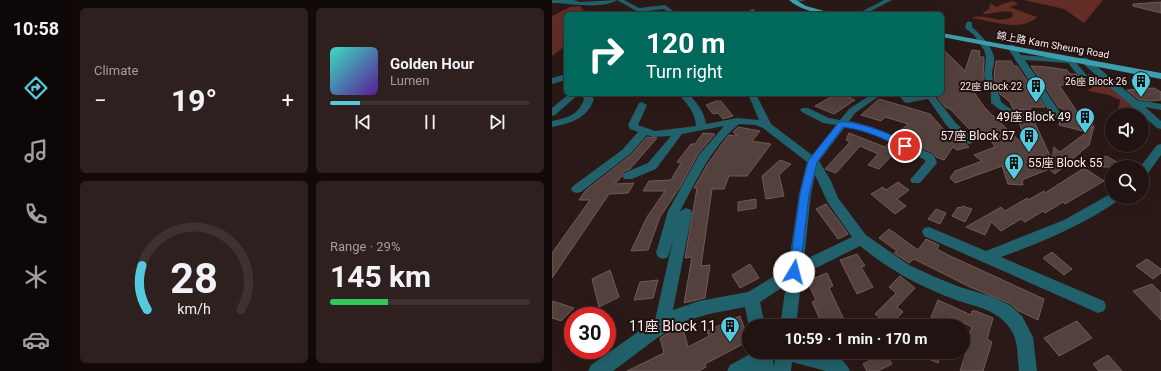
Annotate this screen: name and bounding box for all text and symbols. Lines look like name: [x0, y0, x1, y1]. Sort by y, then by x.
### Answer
text: 10:58: [13, 18, 59, 39]
text: 120 m: [646, 27, 725, 60]
icon: right: [580, 28, 632, 80]
street label: 錦上路 Kam Sheung Road: [996, 30, 1110, 60]
text: Golden Hour: [390, 55, 474, 73]
text: Turn right: [646, 61, 723, 82]
text: Climate: [94, 63, 138, 78]
building icon: 26座 Block 26: [1130, 70, 1152, 98]
text: Lumen: [390, 73, 429, 88]
icon: directions: [22, 74, 50, 102]
building icon: 22座 Block 22: [1025, 75, 1047, 103]
place label: 26座 Block 26: [1065, 76, 1127, 87]
place label: 22座 Block 22: [960, 81, 1022, 92]
text: 19°: [171, 83, 217, 118]
text: −: [94, 88, 107, 113]
text: +: [282, 88, 294, 113]
building icon: 49座 Block 49: [1074, 106, 1096, 134]
map controls: [1105, 108, 1149, 204]
button: sound: [1105, 108, 1149, 152]
place label: 49座 Block 49: [996, 110, 1071, 124]
icon: previous: [352, 111, 374, 133]
icon: pause: [419, 111, 441, 133]
icon: next: [486, 111, 508, 133]
building icon: 57座 Block 57: [1018, 125, 1040, 153]
pin: [888, 129, 922, 163]
place label: 57座 Block 57: [940, 129, 1015, 143]
icon: arrive: [894, 135, 916, 157]
icon: music: [22, 137, 50, 165]
building icon: 55座 Block 55: [1003, 152, 1025, 180]
place label: 55座 Block 55: [1028, 156, 1103, 170]
button: search: [1105, 160, 1149, 204]
icon: phone: [22, 200, 50, 228]
text: Range · 29%: [330, 239, 400, 254]
position arrow: [773, 251, 815, 293]
text: 28: [170, 254, 218, 303]
text: 145 km: [330, 259, 431, 294]
icon: climate: [22, 263, 50, 291]
text: km/h: [177, 300, 211, 316]
speed limit sign: 30: [564, 307, 616, 359]
building icon: 11座 Block 11: [719, 315, 741, 343]
place label: 11座 Block 11: [629, 318, 716, 334]
icon: car: [22, 326, 50, 354]
text: 10:59 · 1 min · 170 m: [785, 330, 927, 348]

